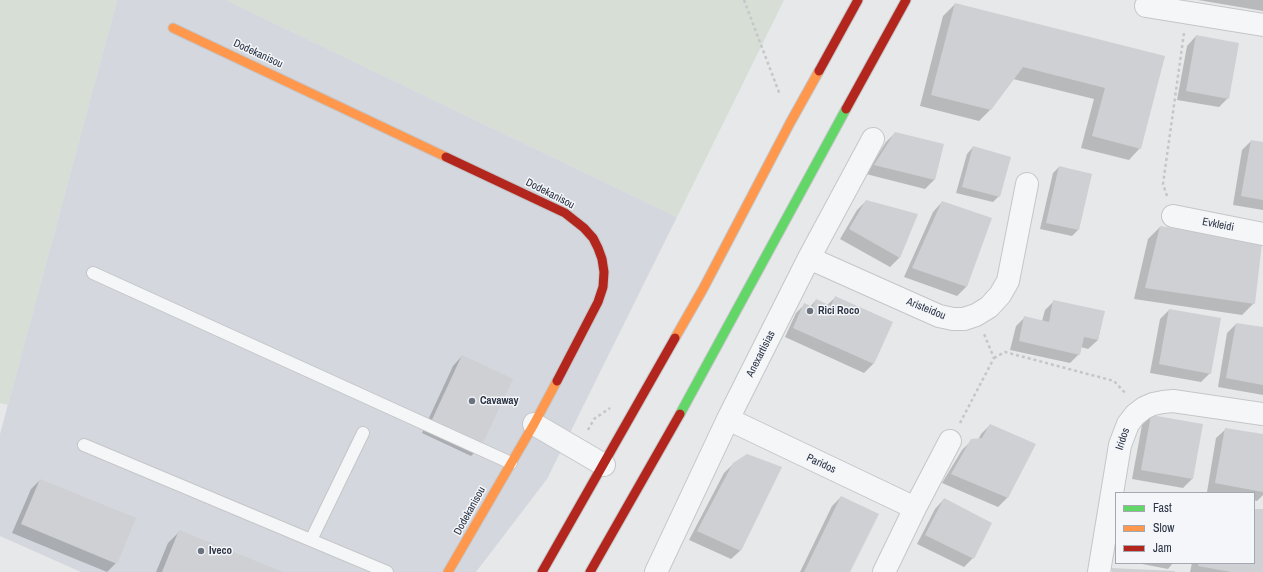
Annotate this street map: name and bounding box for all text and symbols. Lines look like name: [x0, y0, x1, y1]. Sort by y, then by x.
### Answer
street label: Dodekanisou: [231, 37, 285, 71]
street label: Dodekanisou: [523, 176, 577, 212]
street label: Evkleidi: [1201, 215, 1235, 235]
street label: Aristeidou: [904, 295, 948, 323]
place label: Rici Roco: [818, 304, 860, 318]
marker: Rici Roco: [805, 306, 815, 316]
street label: Anexartisias: [744, 329, 778, 379]
place label: Cavaway: [480, 394, 519, 408]
marker: Cavaway: [467, 396, 477, 406]
street label: Iridos: [1113, 426, 1133, 452]
street label: Paridos: [804, 451, 838, 477]
street label: Dodekanisou: [451, 485, 489, 537]
legend: [1115, 492, 1255, 564]
text: Fast: [1153, 500, 1172, 516]
text: Slow: [1153, 520, 1174, 536]
text: Jam: [1153, 540, 1172, 556]
place label: Iveco: [209, 544, 232, 558]
marker: Iveco: [196, 546, 206, 556]

